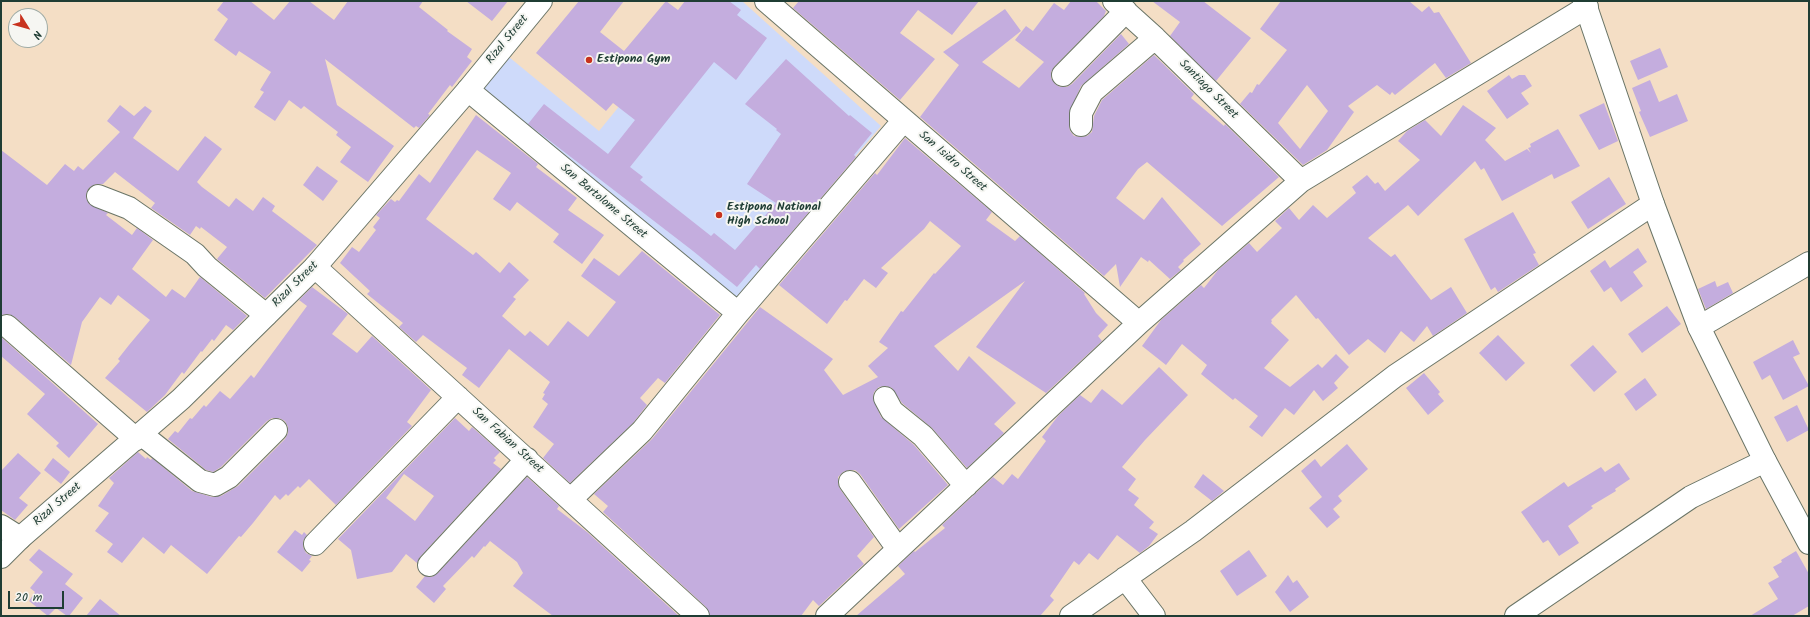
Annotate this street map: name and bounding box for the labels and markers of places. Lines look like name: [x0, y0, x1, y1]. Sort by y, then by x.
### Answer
place label: Estipona Gym: [597, 53, 670, 67]
marker: Estipona Gym: [584, 55, 594, 65]
place label: Estipona National High School: [727, 201, 821, 229]
marker: Estipona National High School: [714, 210, 724, 220]

